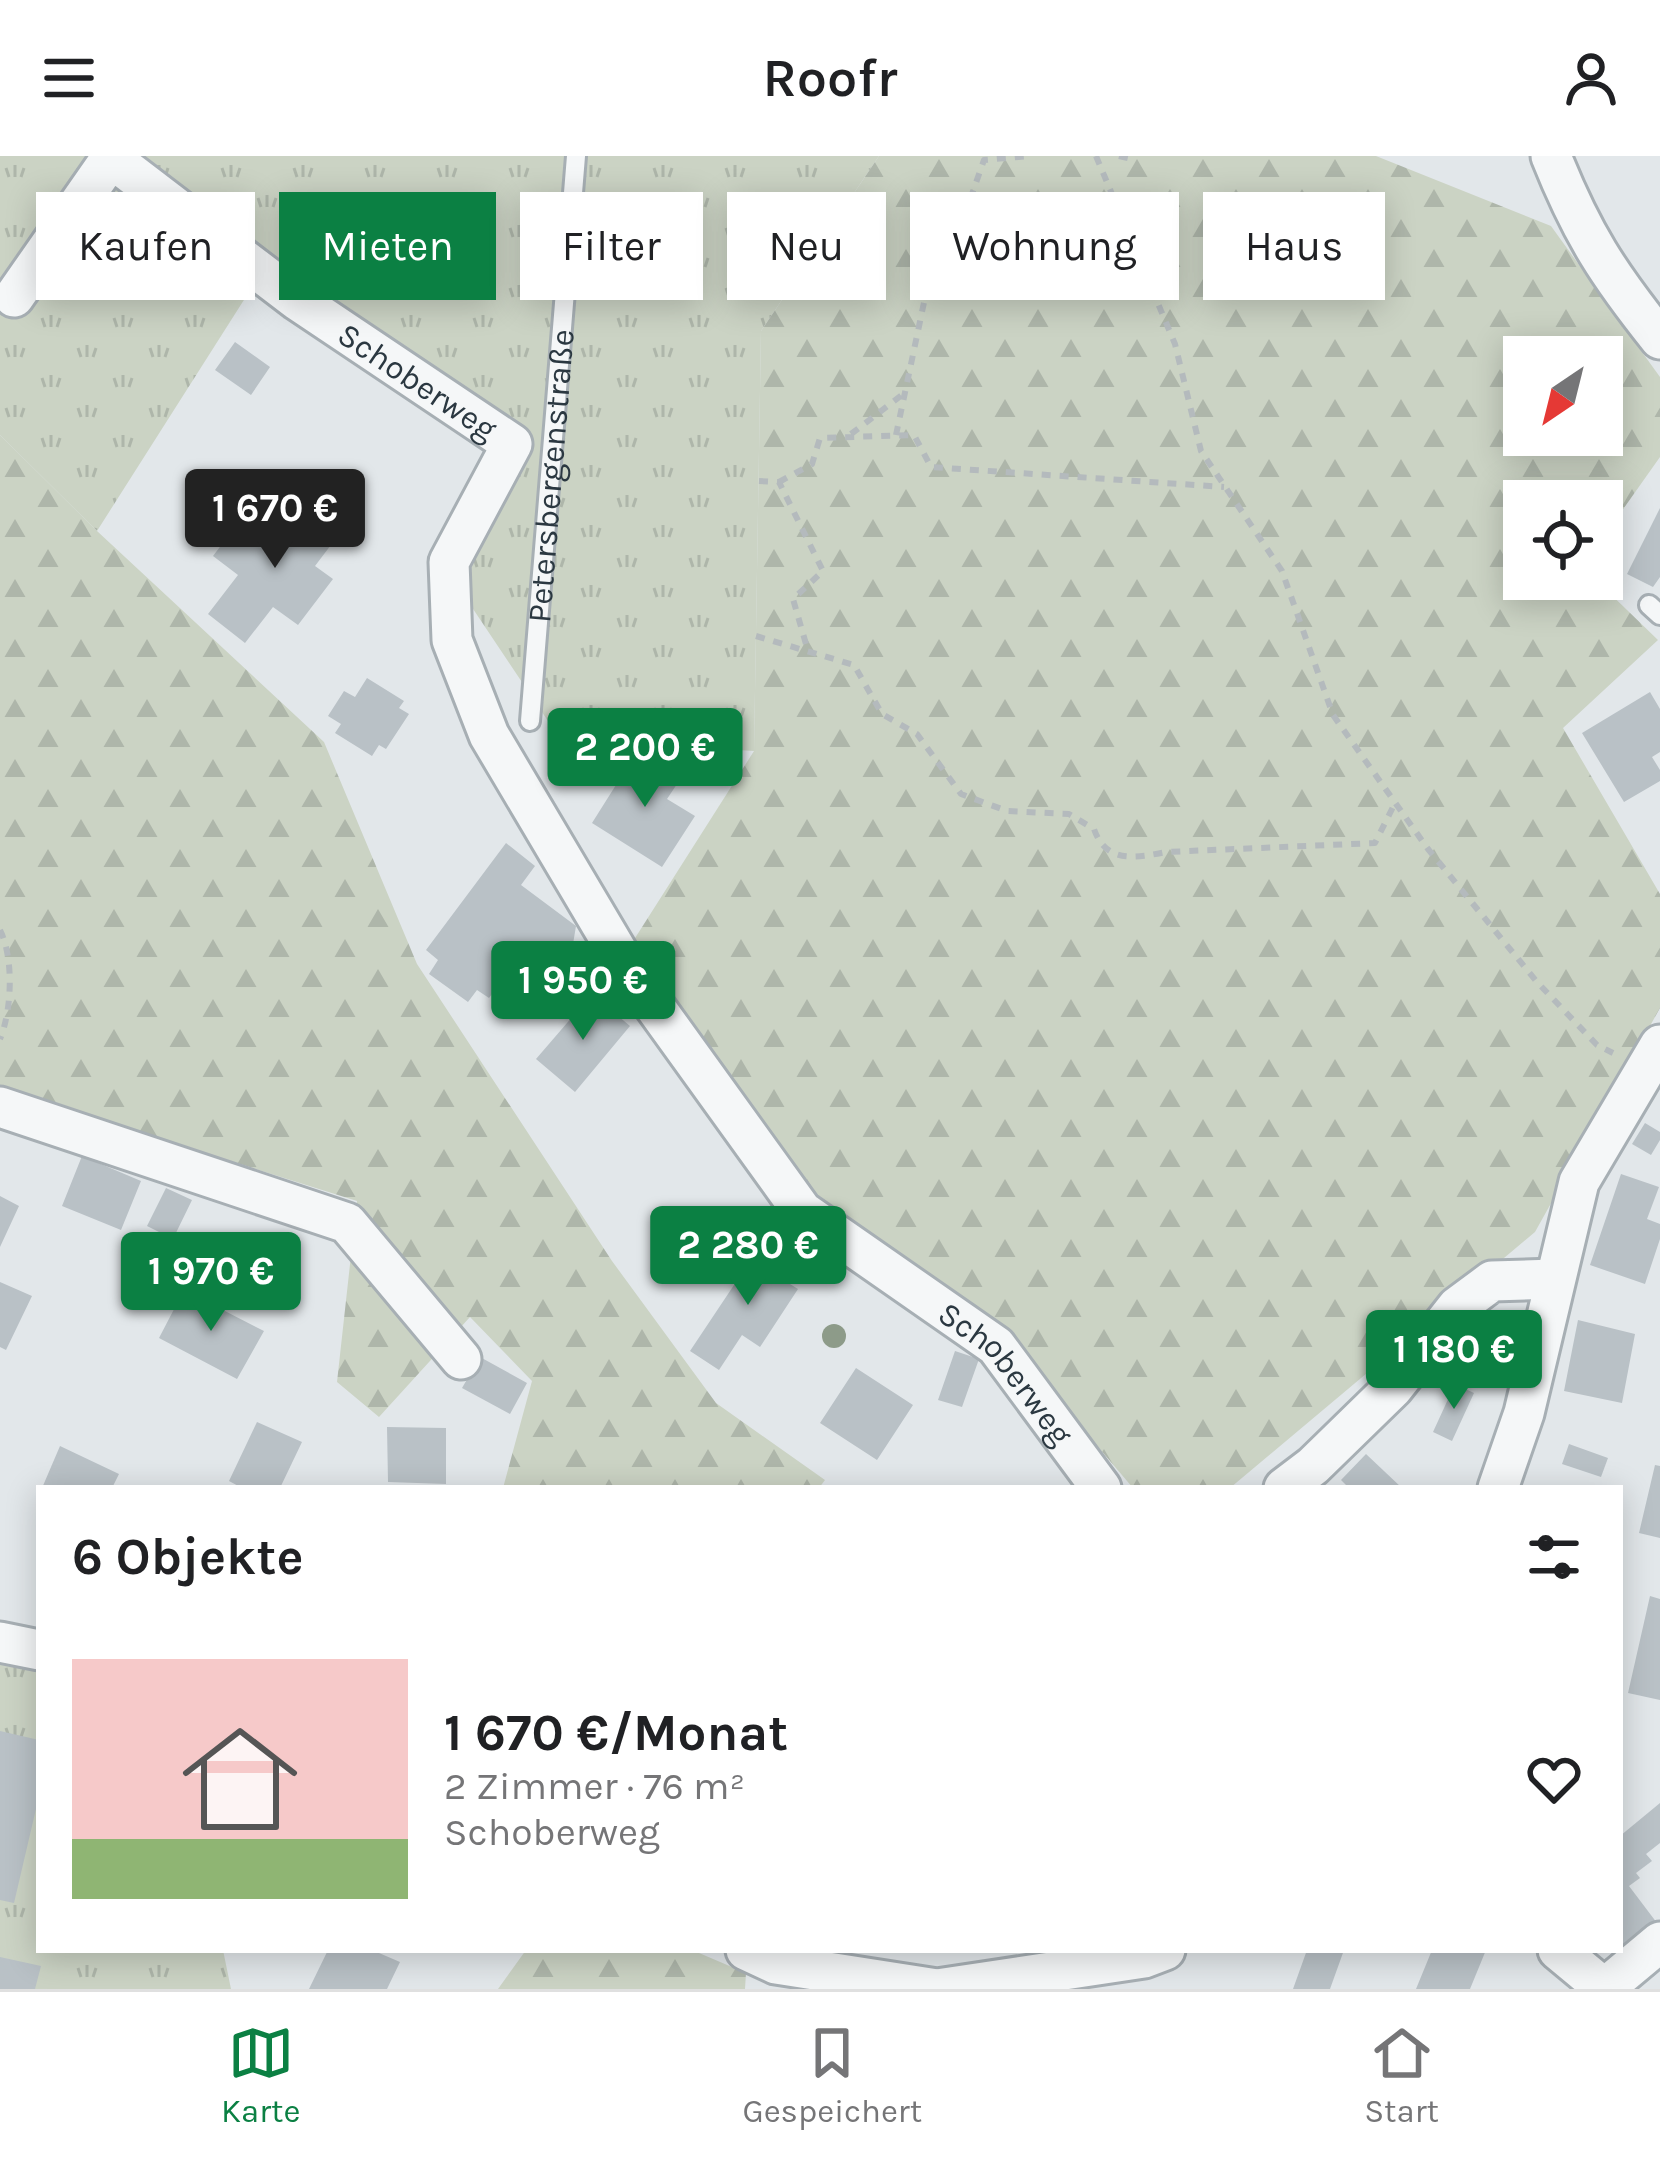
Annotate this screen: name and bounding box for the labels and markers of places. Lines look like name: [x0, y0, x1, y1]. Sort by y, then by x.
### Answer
pin: 1 670 €: [164, 469, 386, 571]
pin: 2 200 €: [534, 708, 756, 810]
pin: 1 950 €: [472, 941, 694, 1043]
pin: 2 280 €: [637, 1206, 859, 1308]
pin: 1 970 €: [100, 1232, 322, 1334]
pin: 1 180 €: [1343, 1310, 1565, 1412]

